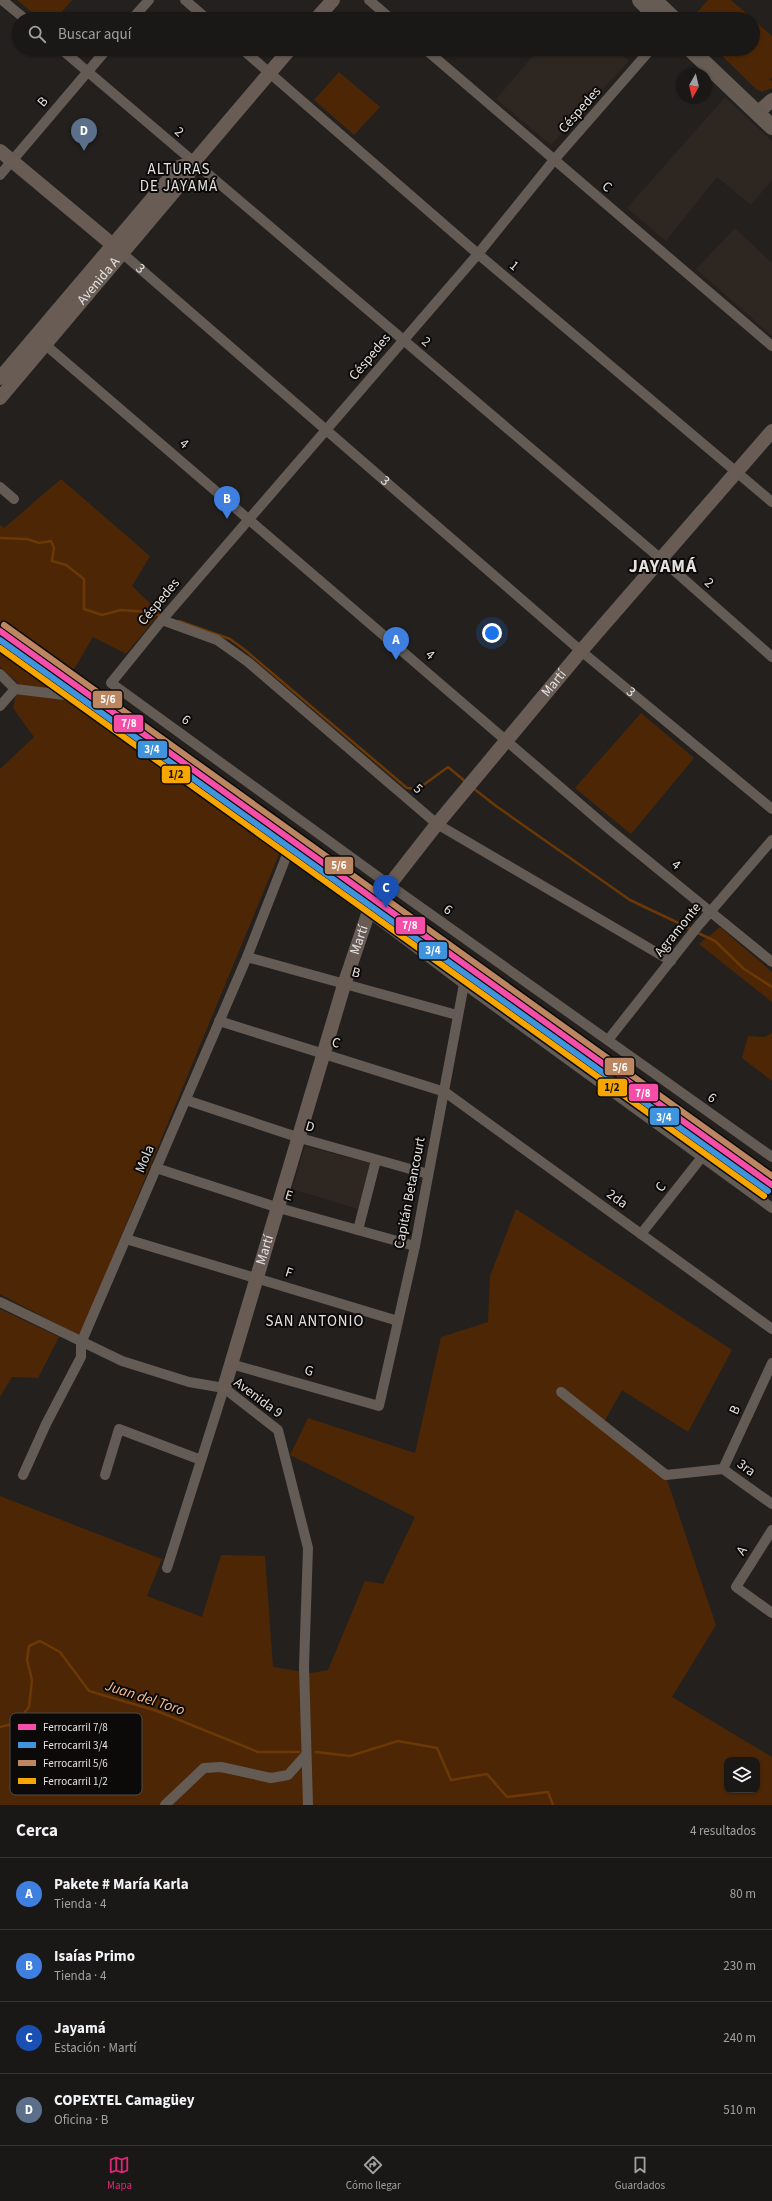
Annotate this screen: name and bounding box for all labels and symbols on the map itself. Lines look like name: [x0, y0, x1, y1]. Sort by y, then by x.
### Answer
north arrow: [676, 68, 712, 104]
street label: Céspedes: [554, 82, 606, 138]
street label: B: [33, 92, 53, 112]
pin: D: [71, 118, 97, 151]
street label: 2: [170, 122, 188, 142]
district label: ALTURAS DE JAYAMÁ: [140, 159, 218, 197]
street label: C: [598, 177, 616, 197]
street label: Avenida A: [72, 252, 125, 309]
street label: 1: [505, 256, 523, 276]
street label: 3: [131, 259, 149, 279]
street label: Céspedes: [344, 329, 396, 385]
street label: 2: [417, 332, 435, 352]
street label: 4: [175, 434, 193, 454]
street label: 3: [376, 471, 394, 491]
pin: B: [214, 486, 240, 519]
district label: JAYAMÁ: [629, 554, 697, 579]
street label: 2: [700, 573, 718, 593]
street label: Céspedes: [133, 574, 185, 630]
your location: [482, 623, 502, 643]
pin: A: [383, 627, 409, 660]
street label: 4: [421, 645, 439, 665]
street label: Martí: [537, 665, 572, 701]
street label: 3: [622, 682, 640, 702]
line badge: 5/6: [92, 690, 123, 709]
text: 5/6: [100, 692, 116, 707]
street label: 6: [177, 710, 195, 730]
line badge: 7/8: [113, 714, 144, 733]
text: 7/8: [121, 716, 137, 731]
line badge: 3/4: [137, 740, 168, 759]
text: 3/4: [144, 742, 160, 757]
line badge: 1/2: [161, 765, 191, 784]
text: 1/2: [168, 767, 184, 782]
street label: 5: [409, 779, 427, 799]
street label: 4: [667, 855, 685, 875]
line badge: 5/6: [324, 856, 354, 875]
text: 5/6: [331, 858, 347, 873]
pin: C: [373, 875, 399, 908]
street label: Agramonte: [650, 899, 706, 961]
street label: 6: [439, 900, 457, 920]
line badge: 7/8: [395, 916, 426, 935]
text: 7/8: [402, 918, 418, 933]
street label: Martí: [345, 922, 374, 958]
line badge: 3/4: [418, 941, 448, 960]
text: 3/4: [425, 943, 441, 958]
street label: B: [349, 962, 363, 984]
street label: C: [329, 1032, 343, 1054]
line badge: 5/6: [604, 1057, 635, 1076]
text: 5/6: [612, 1060, 628, 1075]
line badge: 1/2: [597, 1078, 628, 1097]
text: 1/2: [604, 1080, 620, 1095]
line badge: 7/8: [628, 1083, 659, 1102]
text: 7/8: [635, 1086, 651, 1101]
street label: 6: [703, 1088, 721, 1108]
line badge: 3/4: [649, 1107, 680, 1126]
text: 3/4: [656, 1110, 672, 1125]
street label: D: [303, 1116, 317, 1138]
street label: Capitán Betancourt: [389, 1135, 431, 1251]
street label: Mola: [130, 1142, 160, 1176]
street label: C: [651, 1178, 671, 1196]
street label: E: [283, 1185, 295, 1207]
street label: 2da: [602, 1185, 632, 1213]
street label: Martí: [251, 1232, 279, 1267]
street label: F: [283, 1262, 295, 1284]
district label: SAN ANTONIO: [266, 1311, 364, 1332]
street label: G: [302, 1360, 316, 1382]
street label: Avenida 9: [229, 1373, 287, 1423]
street label: B: [724, 1402, 746, 1418]
street label: 3ra: [733, 1454, 759, 1482]
street label: A: [732, 1542, 753, 1560]
water label: Juan del Toro: [102, 1675, 188, 1721]
legend: [10, 1713, 142, 1795]
text: Ferrocarril 7/8: [43, 1720, 108, 1735]
text: Ferrocarril 3/4: [43, 1738, 108, 1753]
text: Ferrocarril 5/6: [43, 1756, 108, 1771]
text: Ferrocarril 1/2: [43, 1774, 108, 1789]

